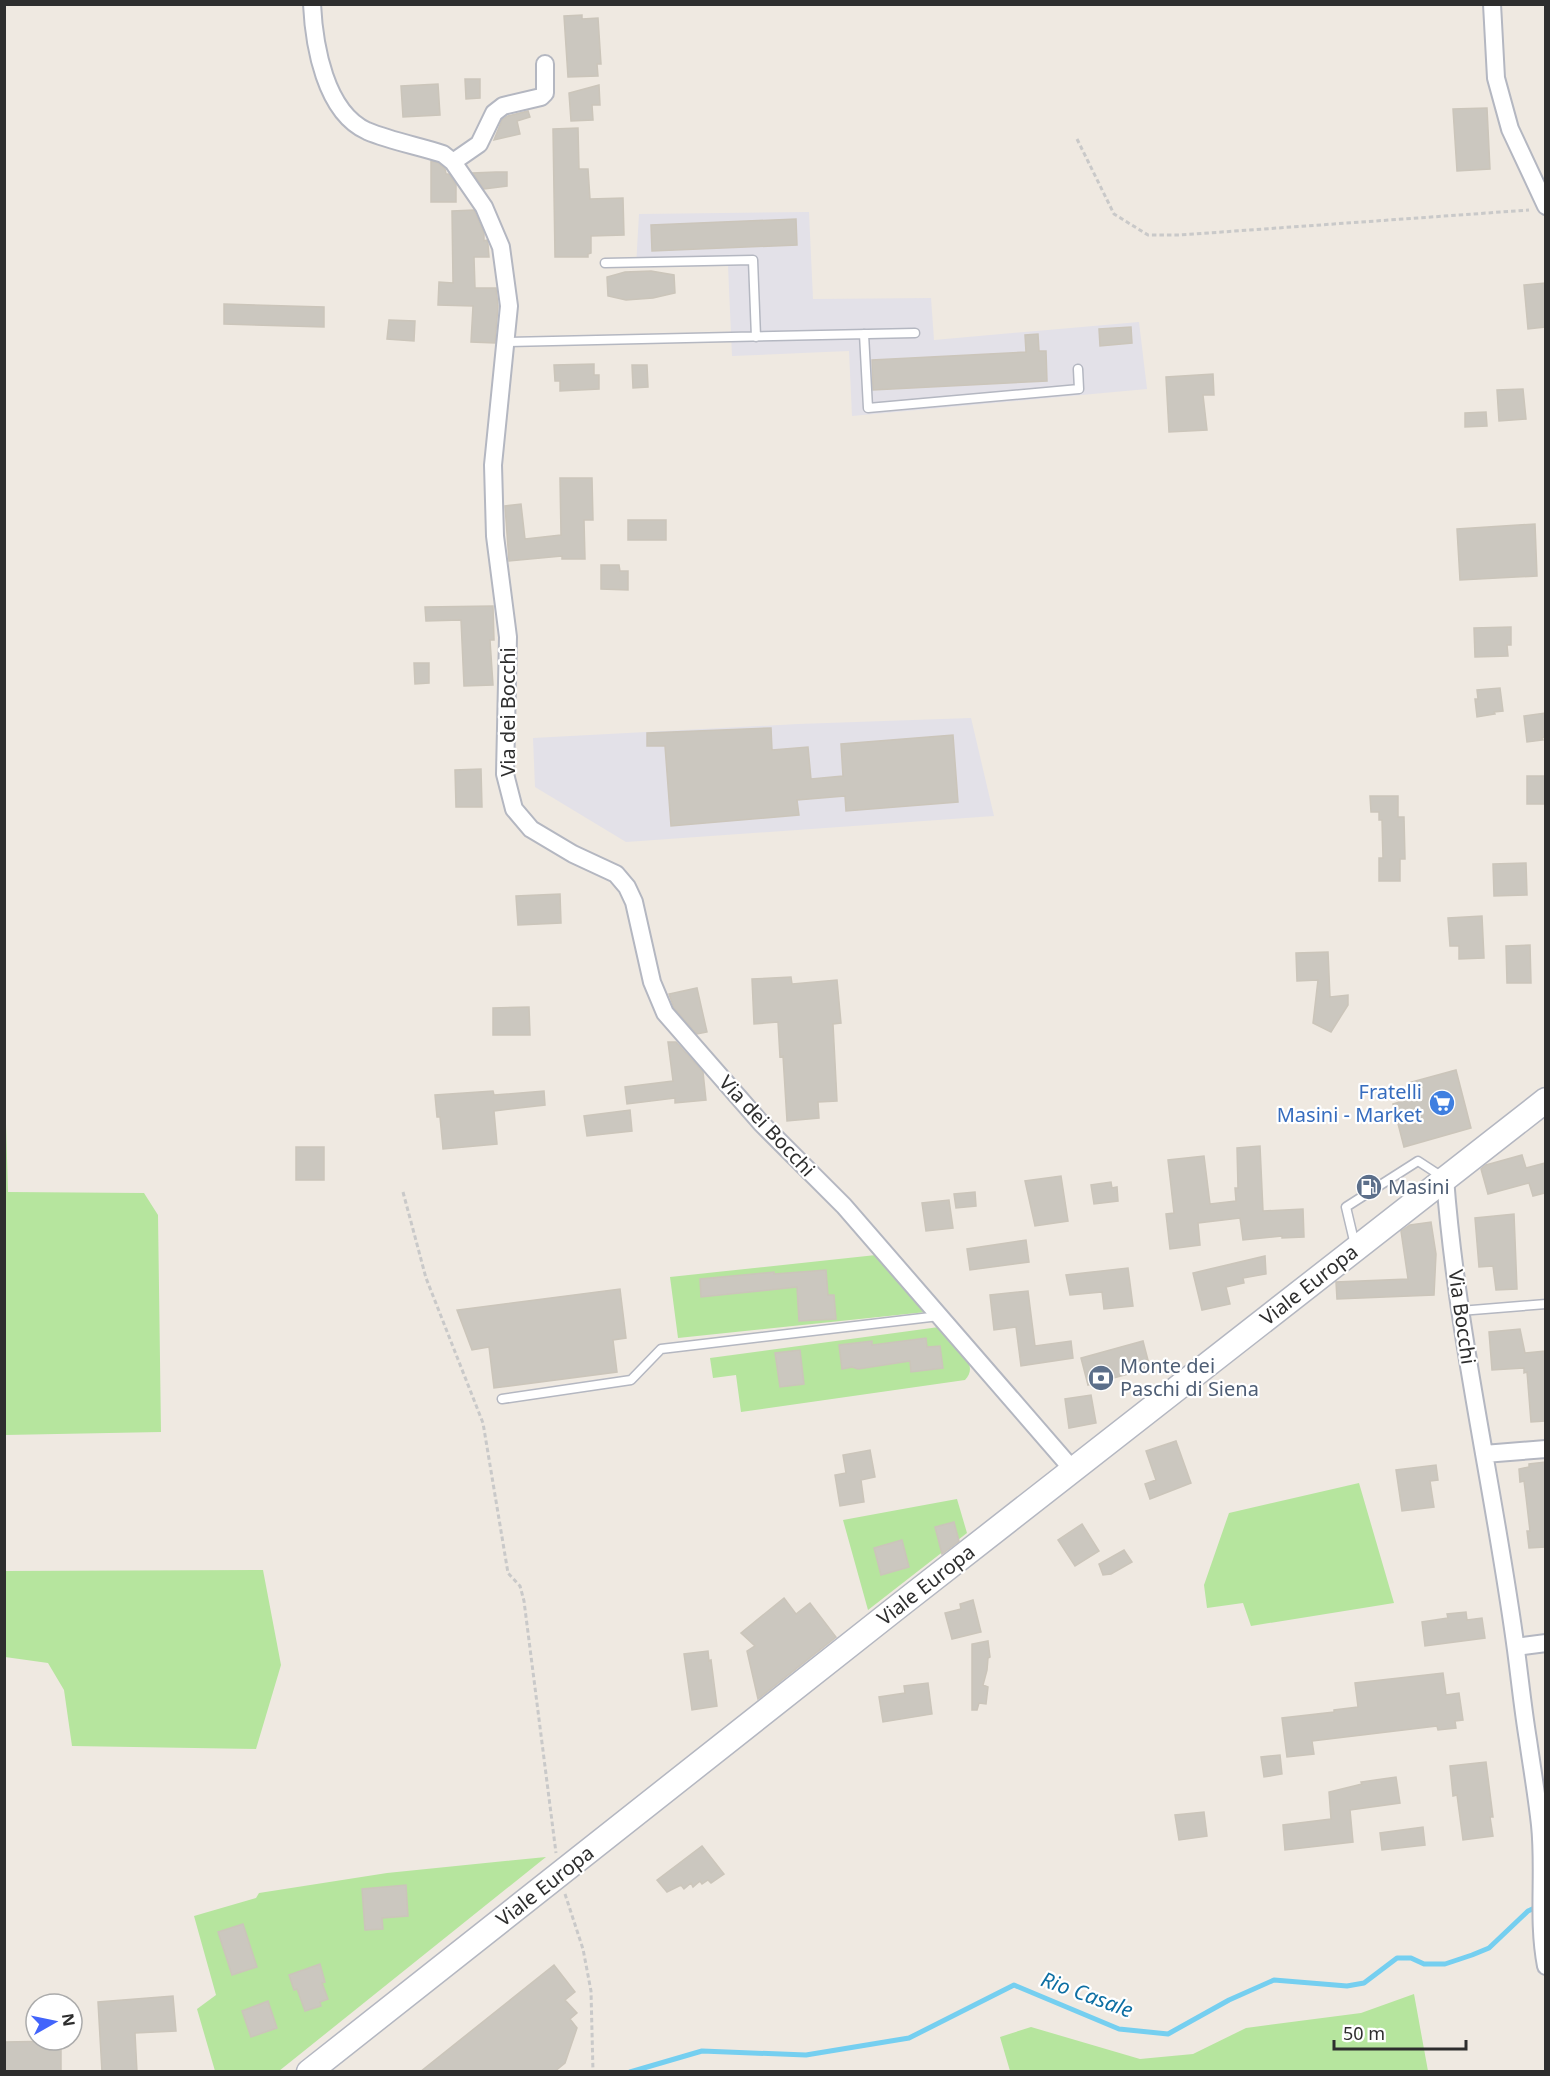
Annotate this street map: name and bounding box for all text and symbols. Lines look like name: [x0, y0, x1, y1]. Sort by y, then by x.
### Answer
street label: Via dei Bocchi: [494, 647, 521, 777]
street label: Via dei Bocchi: [713, 1069, 821, 1182]
place label: Fratelli Masini - Market: [1277, 1078, 1422, 1128]
supermarket icon: Fratelli Masini - Market: [1427, 1088, 1457, 1118]
fuel station icon: Masini: [1354, 1172, 1384, 1202]
place label: Masini: [1388, 1173, 1450, 1200]
street label: Viale Europa: [1254, 1238, 1363, 1331]
street label: Via Bocchi: [1442, 1268, 1483, 1366]
place label: Monte dei Paschi di Siena: [1120, 1352, 1259, 1402]
bank icon: Monte dei Paschi di Siena: [1086, 1363, 1116, 1393]
street label: Viale Europa: [871, 1538, 980, 1631]
street label: Viale Europa: [490, 1839, 599, 1932]
water label: Rio Casale: [1037, 1965, 1137, 2024]
north arrow: [24, 1992, 84, 2052]
text: N: [57, 2012, 81, 2028]
scale bar: [1334, 2013, 1466, 2051]
text: 50 m: [1343, 2021, 1385, 2045]

